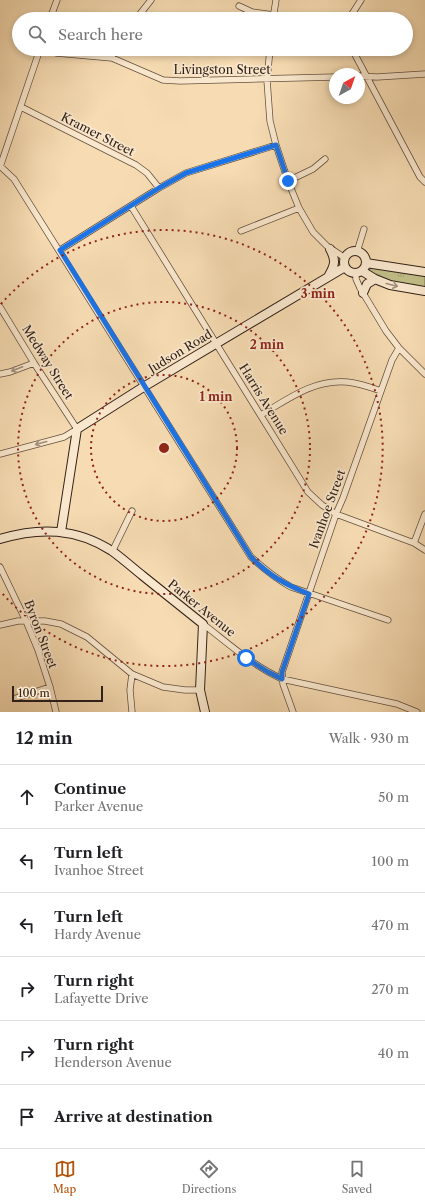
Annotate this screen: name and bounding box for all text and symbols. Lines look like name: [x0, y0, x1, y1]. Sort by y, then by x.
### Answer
search box: [12, 12, 413, 56]
icon: search: [26, 23, 48, 45]
text: Search here: [58, 25, 143, 44]
street label: Livingston Street: [174, 62, 271, 77]
north arrow: [329, 68, 365, 104]
street label: Kramer Street: [59, 109, 138, 159]
route end: [279, 172, 297, 190]
one-way arrow: [385, 282, 398, 289]
text: 3 min: [301, 286, 336, 301]
street label: Medway Street: [19, 322, 77, 403]
street label: Judson Road: [144, 326, 215, 377]
text: 2 min: [250, 337, 285, 352]
street label: Harris Avenue: [236, 361, 292, 437]
one-way arrow: [12, 366, 24, 374]
text: 1 min: [200, 389, 233, 404]
one-way arrow: [35, 440, 48, 447]
centre of rings: [157, 441, 171, 455]
street label: Ivanhoe Street: [306, 467, 349, 551]
street label: Parker Avenue: [165, 576, 239, 640]
street label: Byron Street: [21, 598, 61, 671]
route start: [237, 649, 255, 667]
scale bar: [12, 684, 103, 703]
text: 100 m: [18, 686, 50, 700]
text: 12 min: [16, 728, 73, 748]
text: Walk · 930 m: [329, 730, 409, 746]
text: Continue: [54, 779, 126, 798]
icon: ahead: [16, 786, 38, 808]
text: 50 m: [378, 789, 409, 805]
text: Parker Avenue: [54, 798, 143, 814]
text: Turn left: [54, 843, 123, 862]
icon: left: [16, 850, 38, 872]
text: 100 m: [371, 853, 409, 869]
text: Ivanhoe Street: [54, 862, 144, 878]
text: Turn left: [54, 907, 123, 926]
icon: left: [16, 914, 38, 936]
text: 470 m: [371, 917, 409, 933]
text: Hardy Avenue: [54, 926, 141, 942]
text: Turn right: [54, 971, 134, 990]
icon: right: [16, 978, 38, 1000]
text: 270 m: [371, 981, 409, 997]
text: Lafayette Drive: [54, 990, 148, 1006]
text: Turn right: [54, 1035, 134, 1054]
icon: right: [16, 1042, 38, 1064]
text: 40 m: [378, 1045, 409, 1061]
text: Henderson Avenue: [54, 1054, 172, 1070]
icon: arrive: [16, 1106, 38, 1128]
text: Arrive at destination: [54, 1107, 213, 1126]
tab: Map: [53, 1158, 76, 1196]
tab: Directions: [182, 1158, 236, 1196]
tab: Saved: [342, 1158, 372, 1196]

